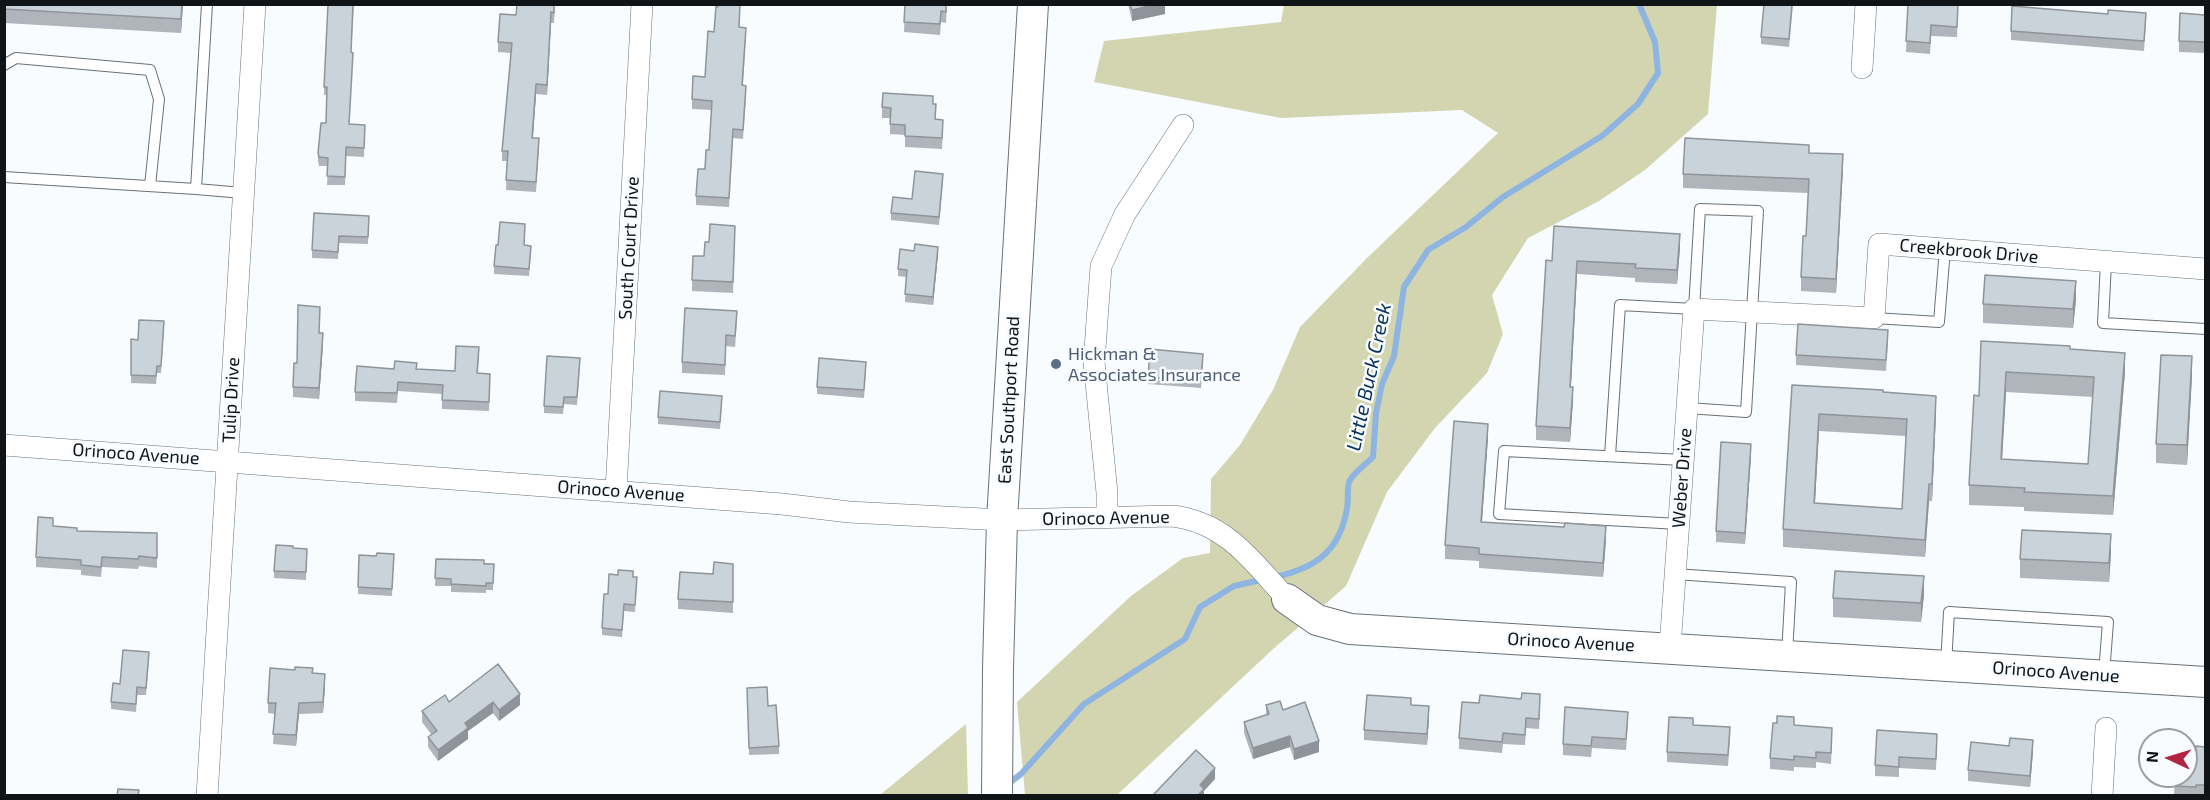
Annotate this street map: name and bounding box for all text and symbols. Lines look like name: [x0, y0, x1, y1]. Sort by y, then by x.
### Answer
street label: South Court Drive: [614, 176, 644, 320]
street label: Creekbrook Drive: [1899, 234, 2039, 268]
water label: Little Buck Creek: [1342, 301, 1396, 453]
street label: East Southport Road: [994, 316, 1024, 484]
place label: Hickman & Associates Insurance: [1068, 343, 1241, 386]
street label: Tulip Drive: [218, 356, 244, 444]
marker: Hickman & Associates Insurance: [1049, 357, 1063, 371]
street label: Weber Drive: [1668, 427, 1696, 529]
street label: Orinoco Avenue: [72, 439, 200, 469]
street label: Orinoco Avenue: [557, 476, 685, 506]
street label: Orinoco Avenue: [1042, 506, 1170, 530]
street label: Orinoco Avenue: [1507, 628, 1635, 656]
street label: Orinoco Avenue: [1992, 657, 2120, 687]
north arrow: [2138, 728, 2198, 788]
text: N: [2142, 750, 2161, 763]

